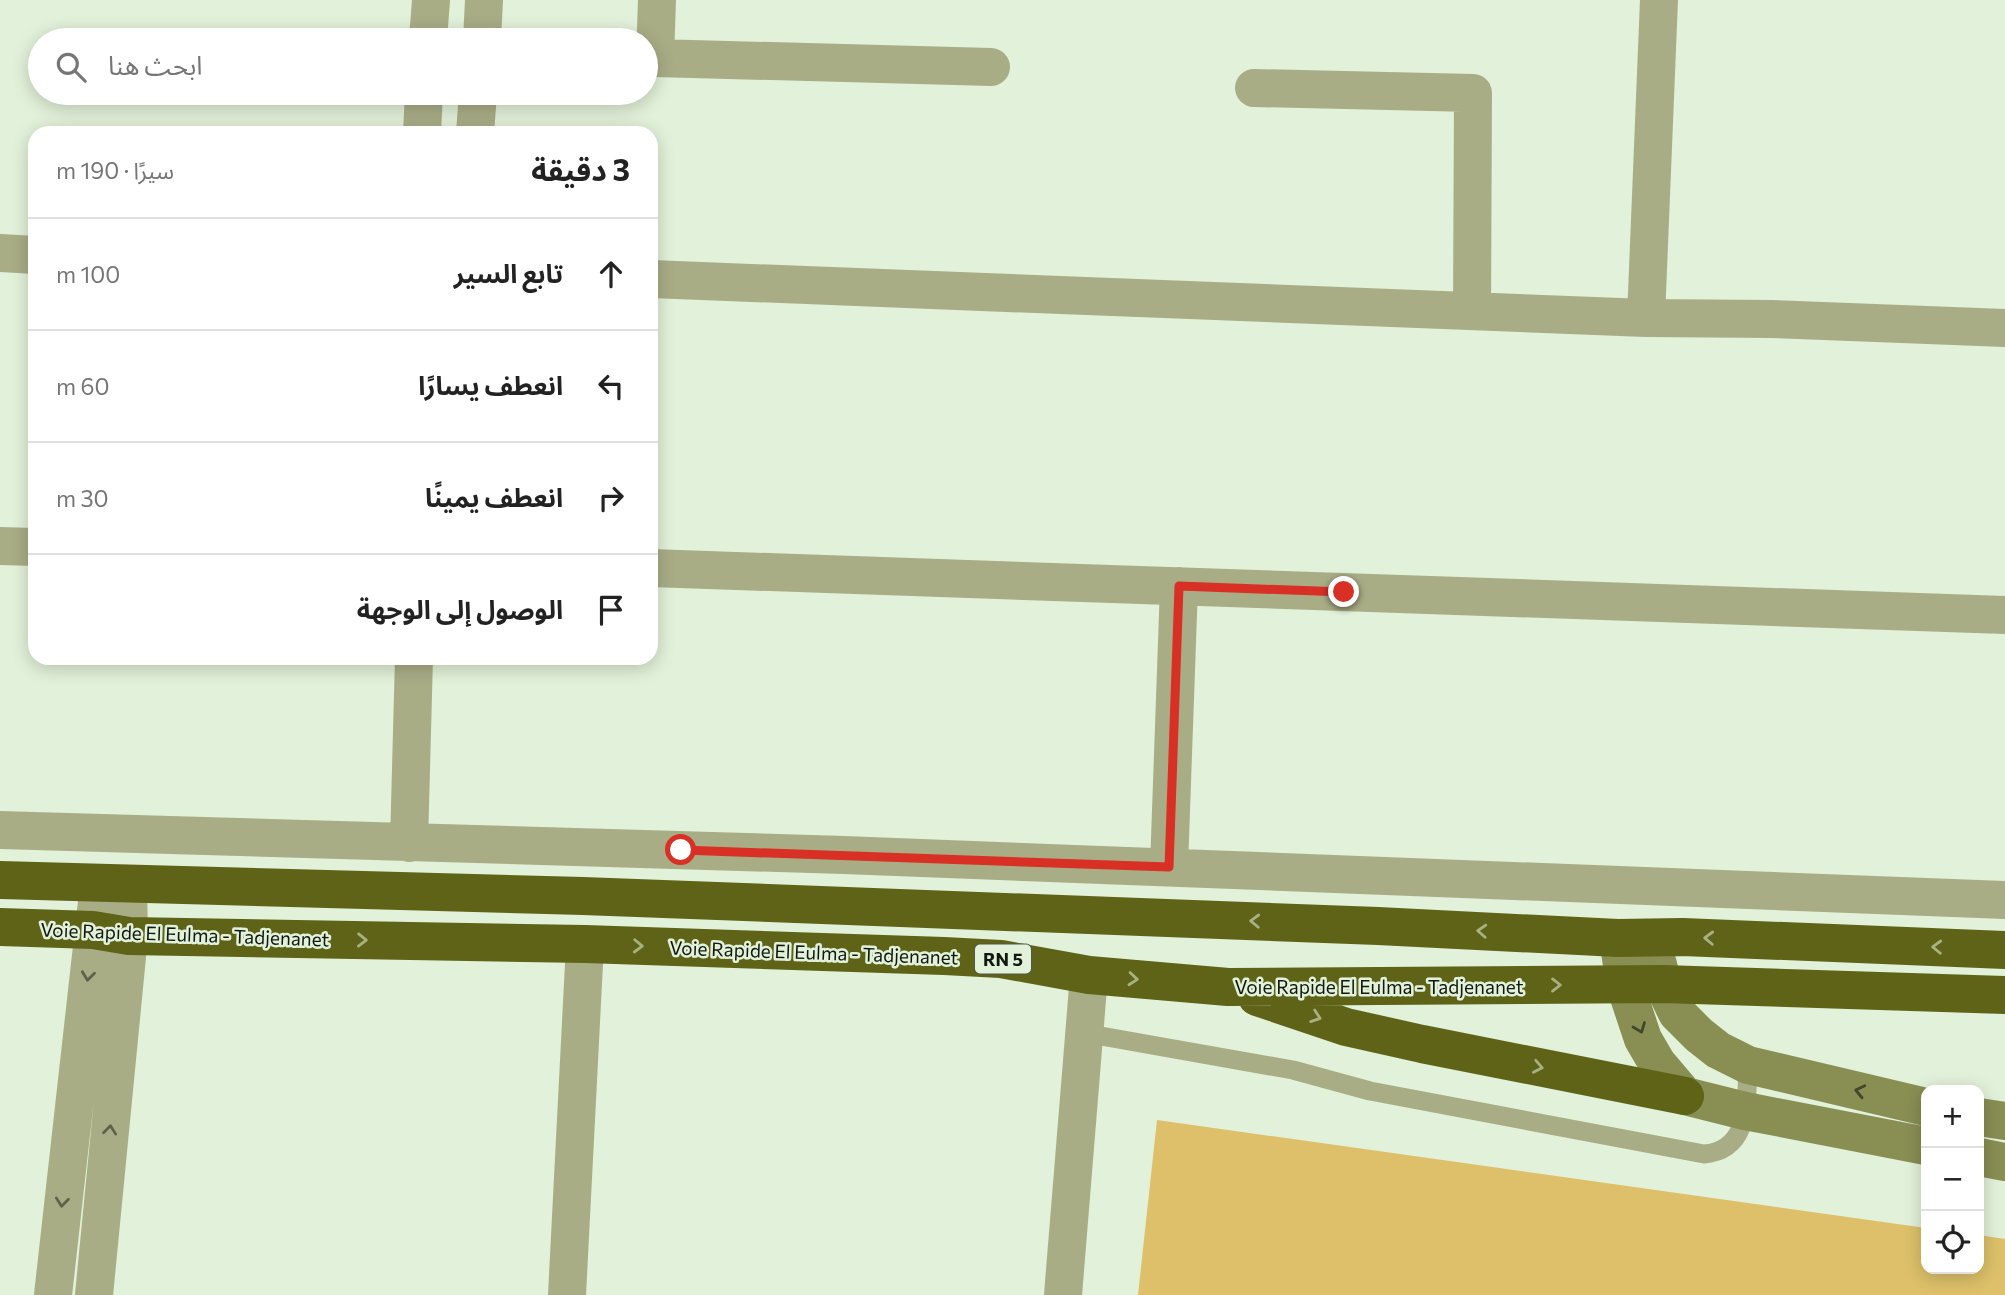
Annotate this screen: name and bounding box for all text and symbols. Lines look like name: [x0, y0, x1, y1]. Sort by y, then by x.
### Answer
search box: [28, 28, 658, 105]
icon: search: [52, 48, 90, 86]
text: ابحث هنا: [108, 49, 203, 80]
text: 3 دقيقة: [531, 150, 630, 187]
text: سيرًا · 190 m: [56, 156, 174, 184]
icon: ahead: [592, 255, 630, 293]
text: تابع السير: [454, 257, 563, 288]
text: 100 m: [56, 260, 120, 288]
icon: left: [592, 367, 630, 405]
text: انعطف يسارًا: [418, 369, 563, 400]
text: 60 m: [56, 372, 109, 400]
icon: right: [592, 479, 630, 517]
text: انعطف يمينًا: [425, 481, 563, 512]
text: 30 m: [56, 484, 109, 512]
route end: [1328, 576, 1359, 607]
icon: arrive: [592, 591, 630, 629]
text: الوصول إلى الوجهة: [357, 593, 563, 624]
route start: [665, 834, 696, 865]
one-way arrow: [1249, 914, 1260, 929]
street label: Voie Rapide El Eulma - Tadjenanet: [40, 917, 330, 951]
one-way arrow: [1476, 924, 1487, 939]
one-way arrow: [1704, 931, 1715, 946]
one-way arrow: [357, 932, 367, 948]
street label: Voie Rapide El Eulma - Tadjenanet: [669, 935, 959, 969]
one-way arrow: [633, 938, 644, 953]
one-way arrow: [1931, 940, 1942, 955]
road number: RN 5: [975, 944, 1031, 974]
one-way arrow: [81, 971, 96, 982]
one-way arrow: [1128, 971, 1139, 986]
street label: Voie Rapide El Eulma - Tadjenanet: [1235, 975, 1524, 998]
one-way arrow: [1552, 977, 1562, 993]
one-way arrow: [1310, 1008, 1322, 1023]
one-way arrow: [1631, 1022, 1645, 1034]
one-way arrow: [1532, 1059, 1544, 1074]
one-way arrow: [1854, 1085, 1866, 1099]
map controls: [1921, 1085, 1984, 1274]
button: +: [1921, 1085, 1984, 1148]
one-way arrow: [102, 1124, 117, 1135]
button: −: [1921, 1148, 1984, 1211]
one-way arrow: [55, 1197, 70, 1208]
button: locate: [1921, 1211, 1984, 1274]

